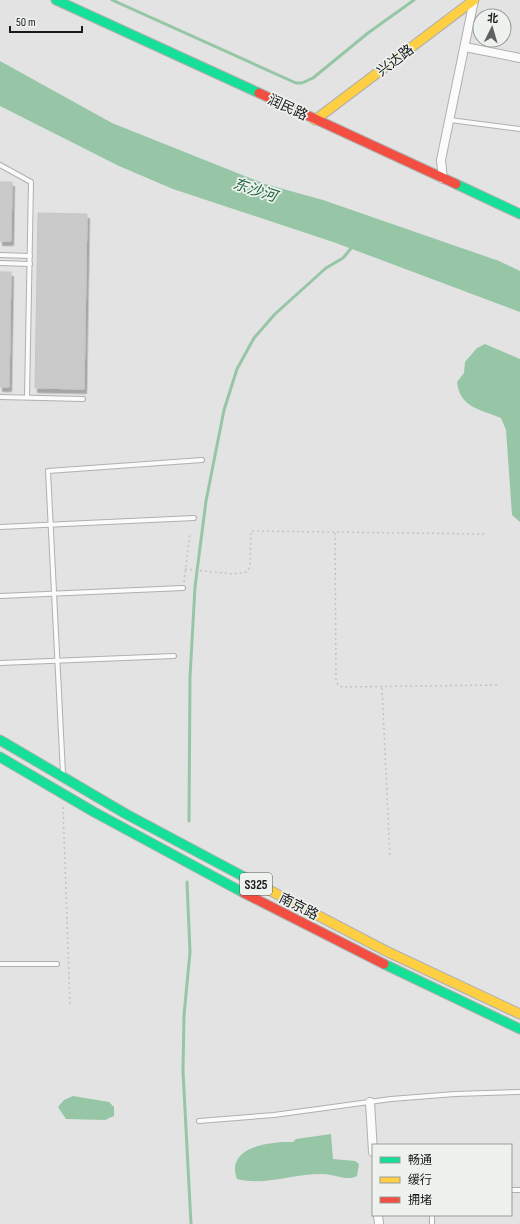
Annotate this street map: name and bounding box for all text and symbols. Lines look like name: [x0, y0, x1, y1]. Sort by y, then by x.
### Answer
scale bar: [10, 8, 82, 34]
north arrow: [472, 8, 512, 48]
text: 北: [487, 12, 499, 25]
text: 50 m: [16, 15, 36, 30]
street label: 兴达路: [373, 41, 417, 80]
street label: 润民路: [265, 91, 310, 124]
water label: 东沙河: [231, 174, 282, 207]
road number: S325: [240, 873, 272, 895]
street label: 南京路: [276, 889, 321, 924]
legend: [372, 1144, 512, 1216]
text: 畅通: [408, 1153, 432, 1168]
text: 缓行: [408, 1173, 432, 1188]
text: 拥堵: [408, 1193, 432, 1208]

